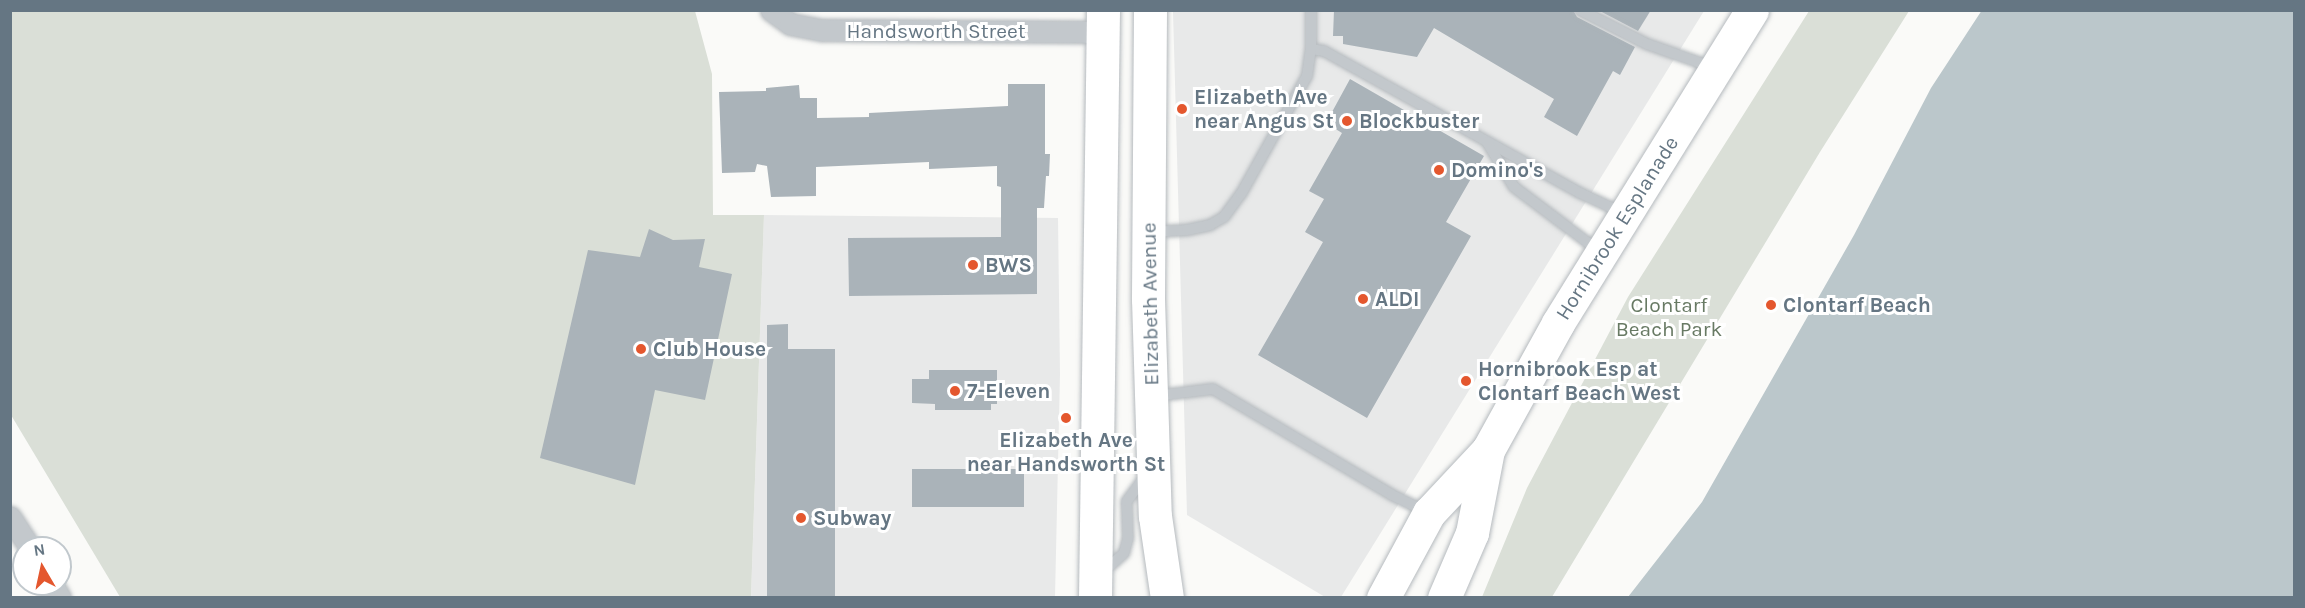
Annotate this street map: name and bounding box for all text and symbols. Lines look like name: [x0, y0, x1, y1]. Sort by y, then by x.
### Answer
street label: Handsworth Street: [846, 18, 1026, 44]
place label: Elizabeth Ave near Angus St: [1194, 84, 1334, 134]
marker: Elizabeth Ave near Angus St: [1175, 102, 1189, 116]
place label: Blockbuster: [1359, 108, 1479, 134]
marker: Blockbuster: [1340, 114, 1354, 128]
street label: Hornibrook Esplanade: [1550, 131, 1684, 325]
place label: Domino's: [1451, 157, 1544, 183]
marker: Domino's: [1432, 163, 1446, 177]
street label: Elizabeth Avenue: [1136, 222, 1164, 386]
place label: BWS: [985, 252, 1032, 278]
marker: BWS: [966, 258, 980, 272]
place label: ALDI: [1375, 286, 1419, 312]
marker: ALDI: [1356, 292, 1370, 306]
park label: Clontarf Beach Park: [1616, 292, 1722, 342]
place label: Clontarf Beach: [1783, 292, 1931, 318]
marker: Clontarf Beach: [1764, 298, 1778, 312]
place label: Club House: [653, 336, 766, 362]
marker: Club House: [634, 342, 648, 356]
place label: Hornibrook Esp at Clontarf Beach West: [1478, 356, 1681, 406]
marker: Hornibrook Esp at Clontarf Beach West: [1459, 374, 1473, 388]
place label: 7-Eleven: [967, 378, 1050, 404]
marker: 7-Eleven: [948, 384, 962, 398]
marker: Elizabeth Ave near Handsworth St: [1059, 411, 1073, 425]
place label: Elizabeth Ave near Handsworth St: [967, 427, 1165, 477]
place label: Subway: [813, 505, 891, 531]
marker: Subway: [794, 511, 808, 525]
north arrow: [12, 536, 72, 596]
text: N: [32, 539, 47, 560]

